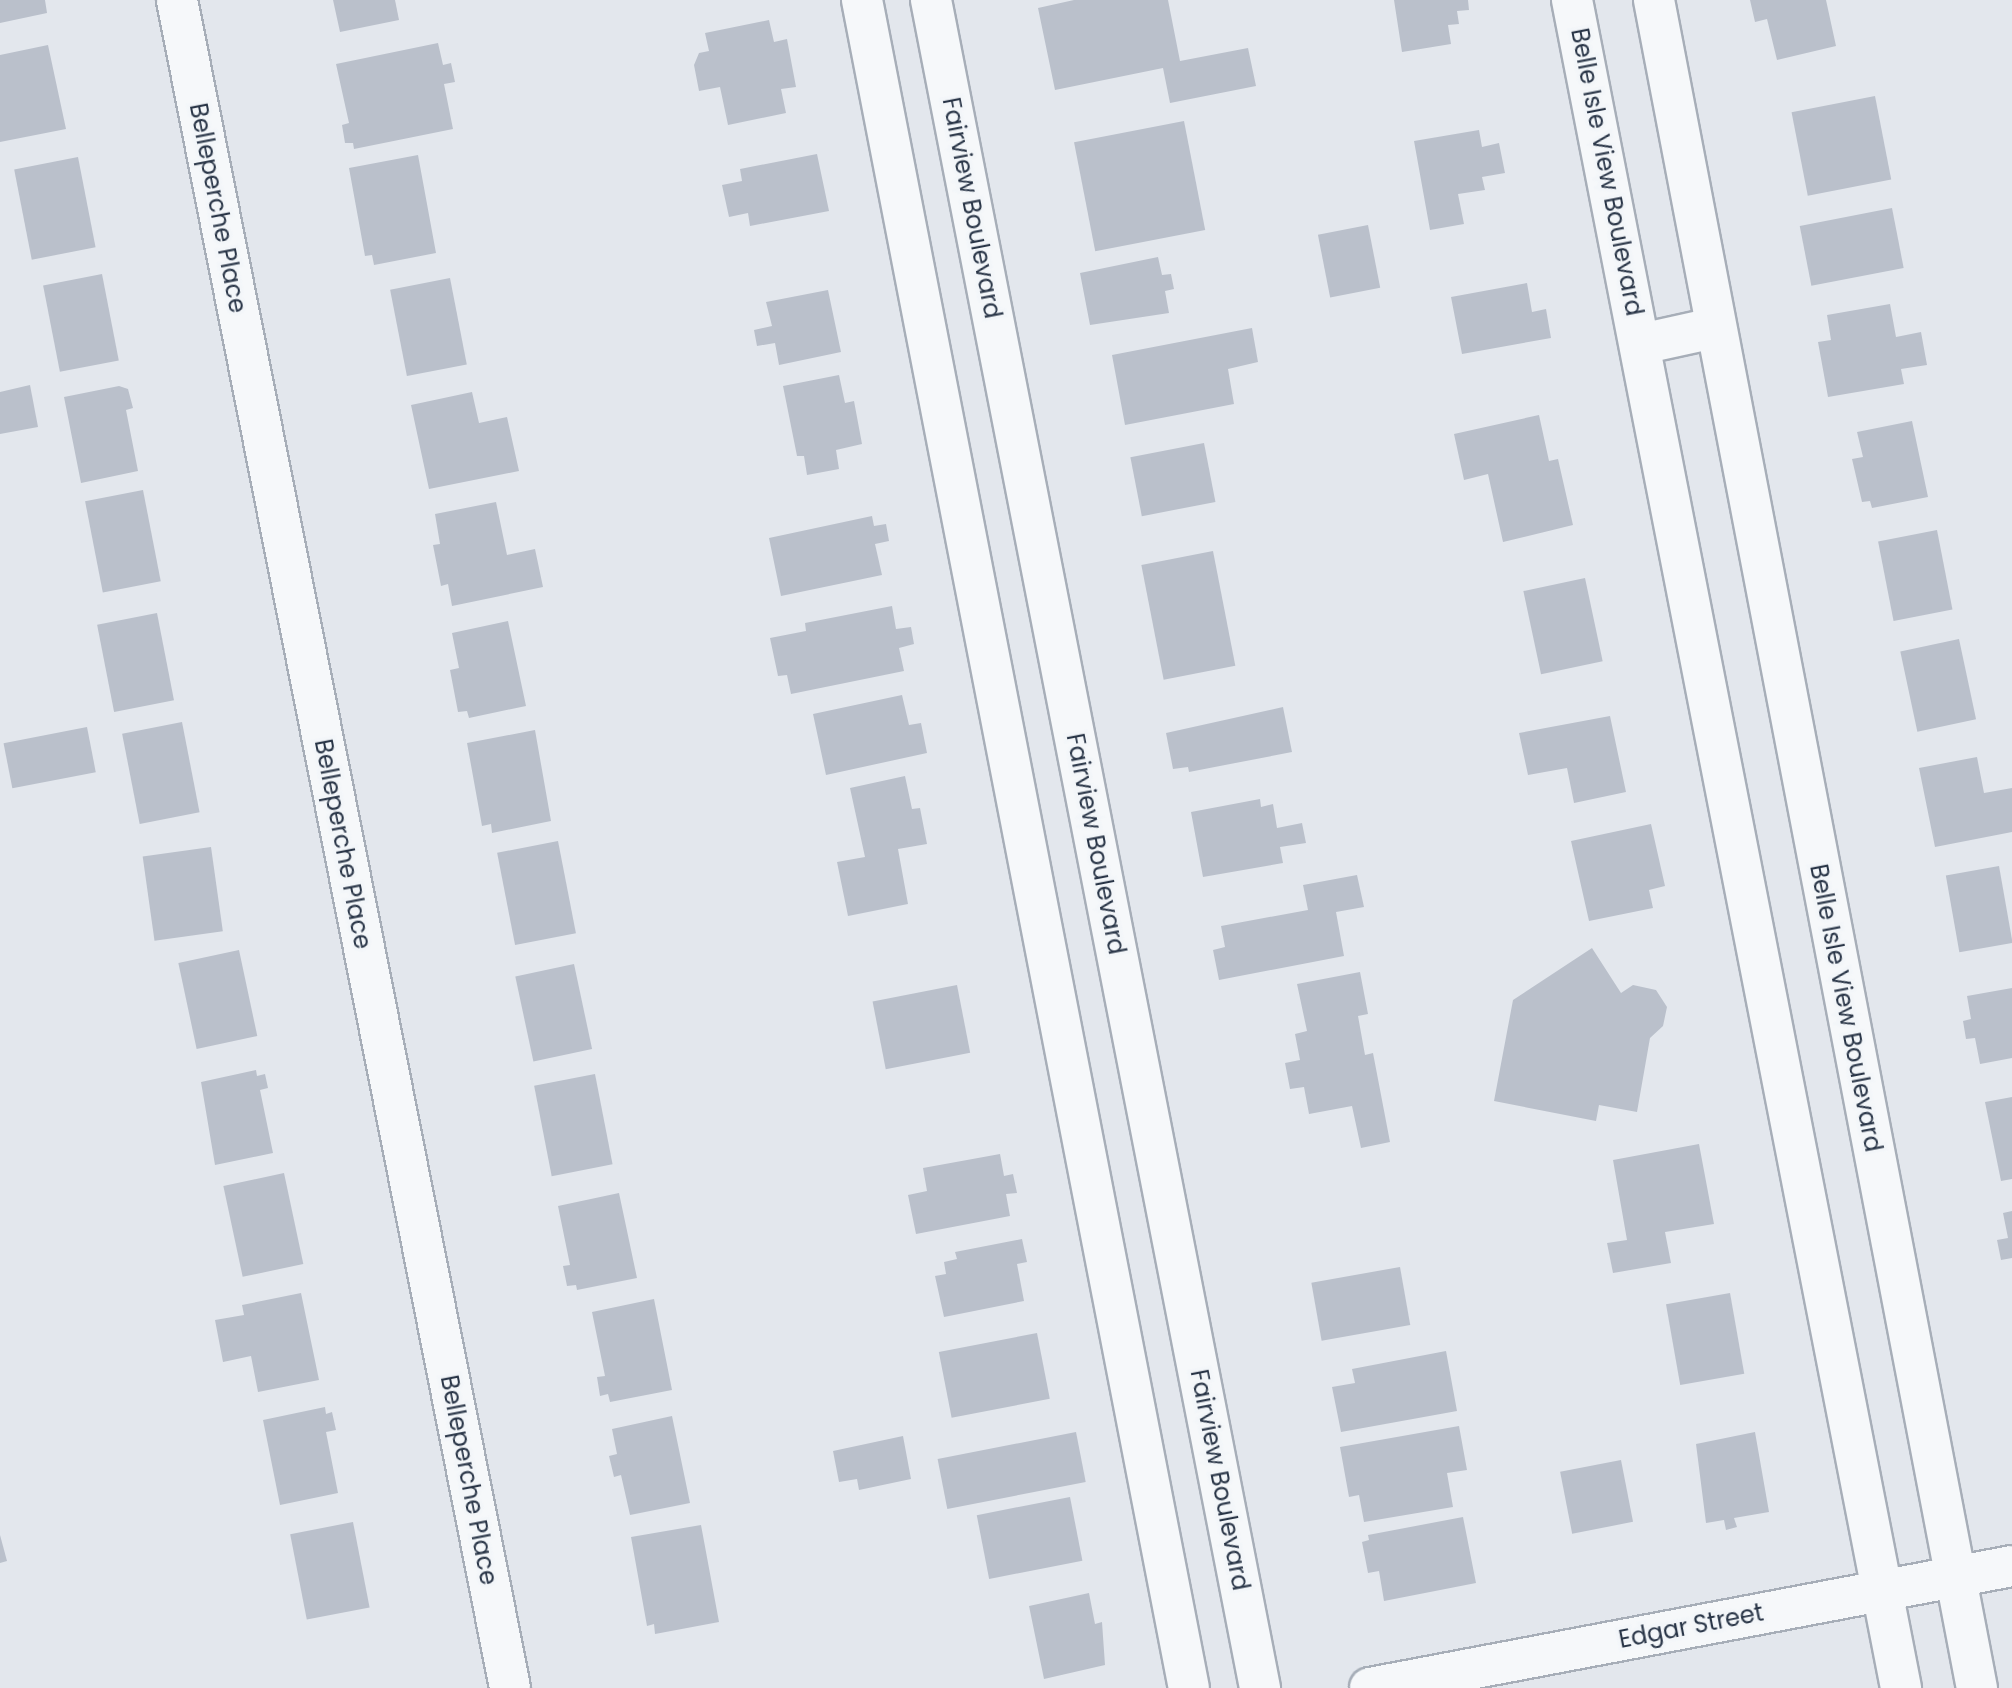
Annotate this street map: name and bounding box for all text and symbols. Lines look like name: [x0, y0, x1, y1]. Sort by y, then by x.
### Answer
street label: Belle Isle View Boulevard: [1565, 26, 1649, 318]
street label: Fairview Boulevard: [936, 95, 1008, 321]
street label: Belleperche Place: [184, 101, 252, 315]
street label: Fairview Boulevard: [1060, 731, 1132, 957]
street label: Belleperche Place: [309, 737, 377, 951]
street label: Belle Isle View Boulevard: [1804, 862, 1888, 1154]
street label: Fairview Boulevard: [1184, 1367, 1256, 1593]
street label: Belleperche Place: [435, 1373, 503, 1587]
street label: Edgar Street: [1616, 1598, 1766, 1654]

